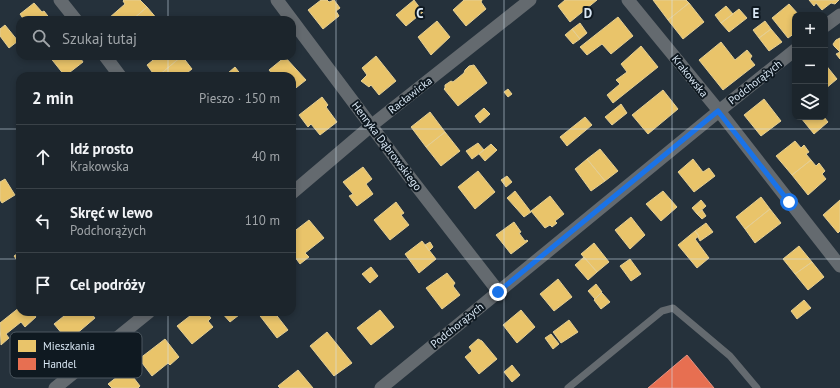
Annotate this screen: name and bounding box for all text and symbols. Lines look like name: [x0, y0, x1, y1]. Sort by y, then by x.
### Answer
text: C: [416, 5, 424, 22]
text: D: [584, 5, 592, 22]
text: E: [753, 5, 760, 22]
map controls: [792, 12, 828, 120]
button: +: [792, 12, 828, 48]
search box: [16, 16, 296, 60]
icon: search: [30, 27, 52, 49]
text: Szukaj tutaj: [62, 29, 137, 48]
button: −: [792, 48, 828, 84]
street label: Krakowska: [669, 52, 711, 100]
street label: Podchorążych: [725, 57, 785, 107]
street label: Racławicka: [385, 73, 435, 117]
button: layers: [792, 84, 828, 120]
text: 2 min: [32, 87, 73, 109]
text: Pieszo · 150 m: [199, 90, 280, 107]
street label: Henryka Dąbrowskiego: [349, 99, 425, 193]
text: Idź prosto: [70, 139, 134, 158]
icon: ahead: [32, 146, 54, 168]
text: 40 m: [252, 148, 280, 165]
text: Krakowska: [70, 158, 129, 175]
route start: [780, 193, 798, 211]
text: Skręć w lewo: [70, 203, 153, 222]
icon: left: [32, 210, 54, 232]
text: 110 m: [245, 212, 280, 229]
text: Podchorążych: [70, 222, 146, 239]
icon: arrive: [32, 274, 54, 296]
text: Cel podróży: [70, 275, 145, 294]
route end: [489, 283, 507, 301]
street label: Podchorążych: [428, 299, 486, 351]
legend: [10, 332, 142, 378]
text: Mieszkania: [43, 339, 95, 353]
text: Handel: [43, 357, 77, 371]

